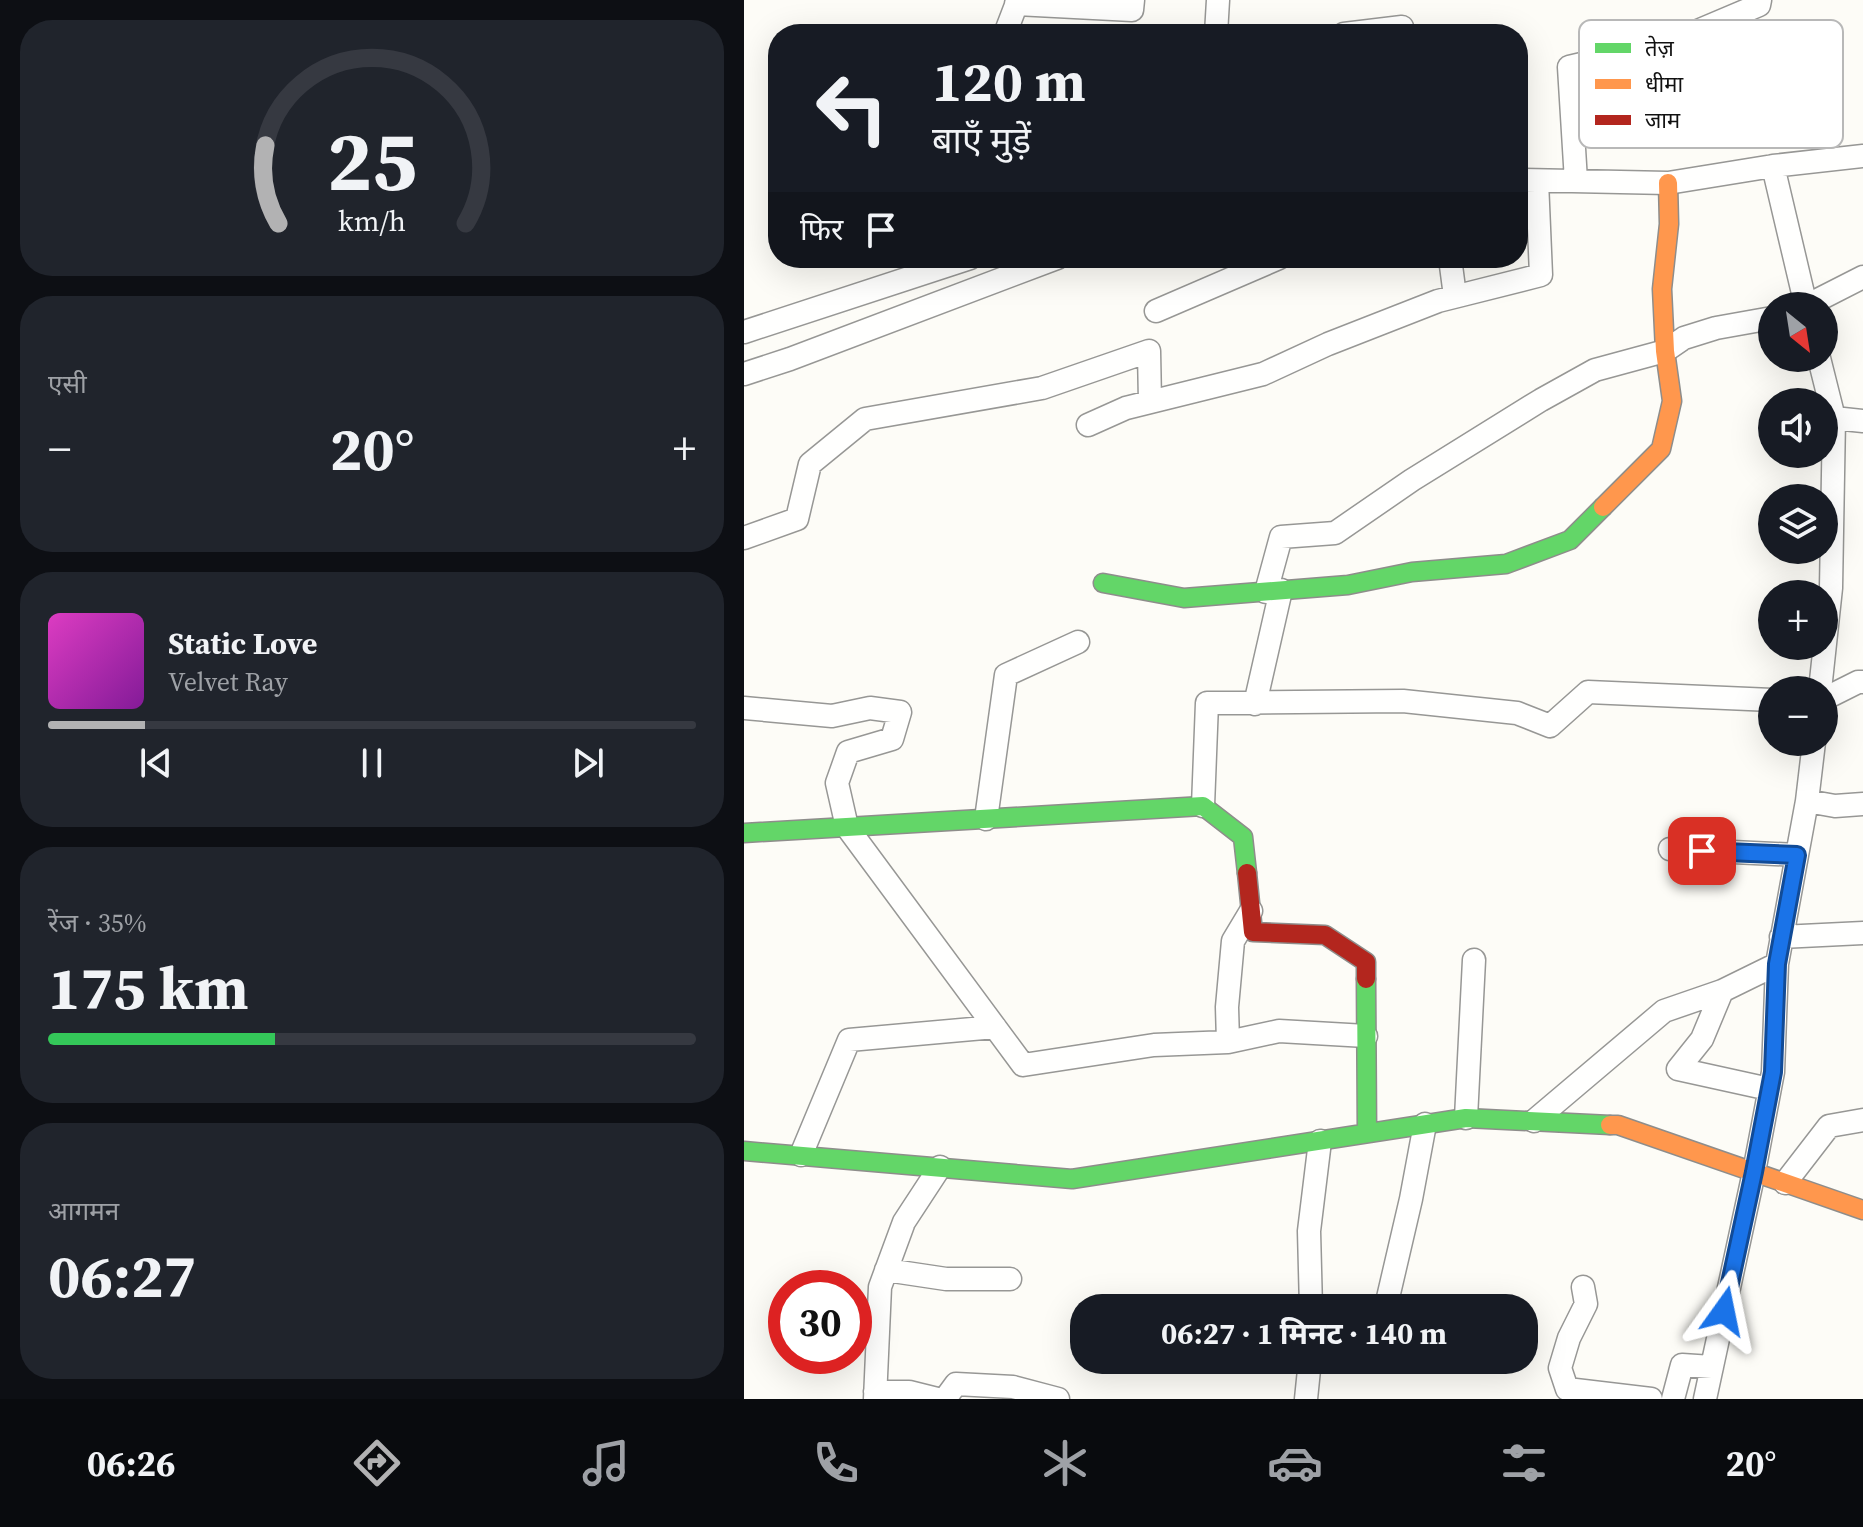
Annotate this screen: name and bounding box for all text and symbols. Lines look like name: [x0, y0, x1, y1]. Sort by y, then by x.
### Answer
legend: [1579, 20, 1843, 148]
text: तेज़: [1645, 33, 1675, 63]
text: 120 m: [932, 43, 1086, 120]
icon: left: [800, 56, 904, 160]
text: धीमा: [1645, 69, 1683, 99]
text: 25: [327, 103, 417, 217]
text: जाम: [1645, 105, 1681, 135]
text: बाएँ मुड़ें: [932, 116, 1031, 165]
text: km/h: [338, 201, 406, 241]
icon: arrive: [859, 208, 903, 252]
text: फिर: [800, 209, 843, 250]
north arrow: [1758, 292, 1838, 372]
map controls: [1758, 292, 1838, 756]
text: एसी: [48, 366, 87, 402]
button: sound: [1758, 388, 1838, 468]
text: 20°: [330, 408, 414, 490]
text: −: [48, 418, 71, 479]
text: +: [673, 418, 696, 479]
button: layers: [1758, 484, 1838, 564]
button: +: [1758, 580, 1838, 660]
text: Static Love: [168, 623, 317, 664]
text: Velvet Ray: [168, 664, 288, 700]
button: −: [1758, 676, 1838, 756]
icon: previous: [134, 741, 178, 785]
icon: pause: [350, 741, 394, 785]
icon: next: [566, 741, 610, 785]
pin: [1668, 817, 1736, 885]
icon: arrive: [1680, 829, 1724, 873]
text: रेंज · 35%: [48, 905, 147, 941]
text: 175 km: [48, 947, 249, 1029]
text: आगमन: [48, 1193, 119, 1229]
text: 06:27: [48, 1235, 196, 1317]
position arrow: [1682, 1269, 1766, 1353]
speed limit sign: 30: [768, 1270, 872, 1374]
text: 06:27 · 1 मिनट · 140 m: [1161, 1313, 1447, 1354]
icon: directions: [349, 1435, 405, 1491]
icon: music: [578, 1435, 634, 1491]
icon: phone: [808, 1435, 864, 1491]
icon: climate: [1037, 1435, 1093, 1491]
icon: car: [1267, 1435, 1323, 1491]
icon: filters: [1496, 1435, 1552, 1491]
text: 06:26: [87, 1439, 176, 1488]
text: 20°: [1725, 1439, 1776, 1488]

